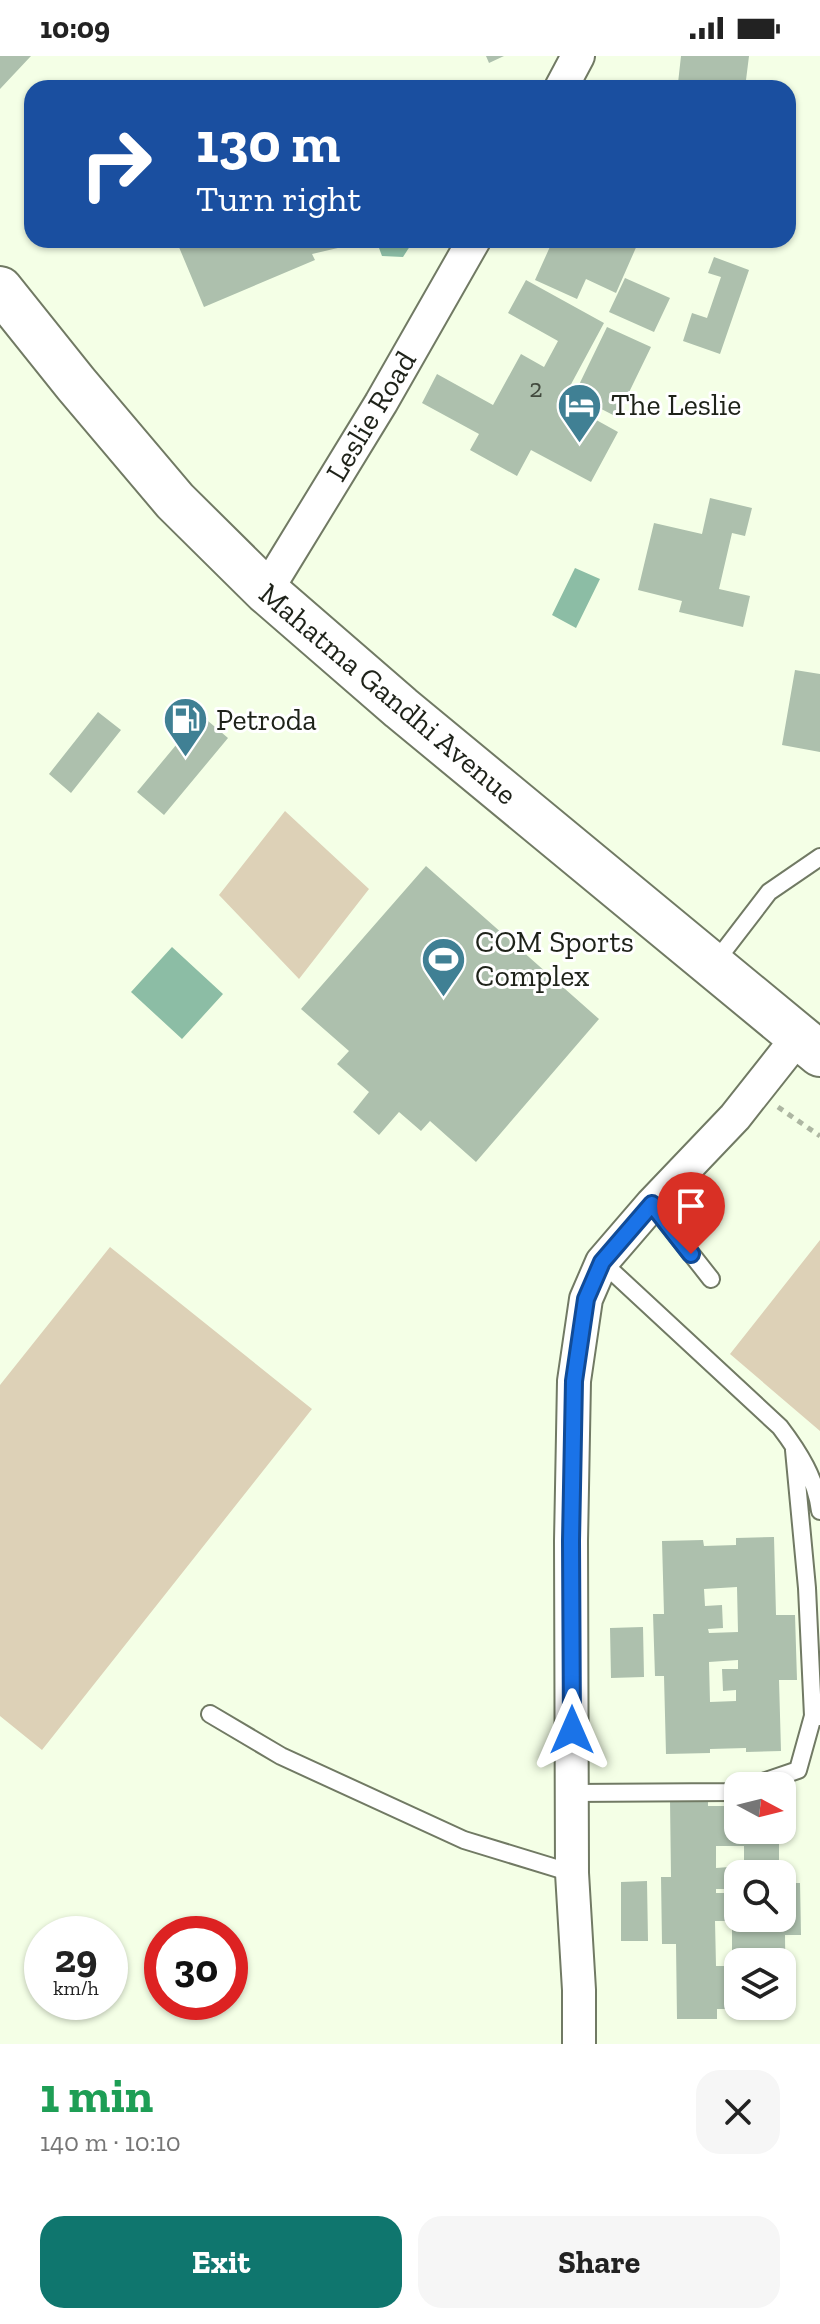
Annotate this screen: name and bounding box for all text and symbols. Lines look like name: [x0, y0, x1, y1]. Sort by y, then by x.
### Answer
text: 10:09: [40, 10, 110, 46]
text: 130 m: [196, 109, 340, 176]
icon: right: [64, 112, 168, 216]
text: Turn right: [196, 177, 361, 220]
street label: Leslie Road: [318, 344, 424, 488]
house number: 2: [529, 372, 543, 404]
hotel icon: The Leslie: [556, 381, 604, 444]
place label: The Leslie: [611, 387, 741, 423]
street label: Mahatma Gandhi Avenue: [252, 576, 524, 812]
fuel station icon: Petroda: [161, 696, 209, 759]
place label: Petroda: [216, 702, 317, 738]
place label: COM Sports Complex: [475, 924, 634, 994]
sports icon: COM Sports Complex: [420, 935, 468, 998]
pin: [657, 1172, 725, 1254]
icon: arrive: [669, 1184, 713, 1228]
position arrow: [530, 1688, 614, 1772]
north arrow: [724, 1772, 796, 1844]
map controls: [724, 1772, 796, 2020]
button: search: [724, 1860, 796, 1932]
speed limit sign: 30: [144, 1916, 248, 2020]
text: 29: [55, 1934, 97, 1982]
button: layers: [724, 1948, 796, 2020]
text: km/h: [53, 1976, 99, 2000]
text: 1 min: [40, 2067, 153, 2124]
button: close: [696, 2070, 780, 2154]
text: 140 m · 10:10: [40, 2126, 181, 2158]
button: Exit: [40, 2216, 402, 2308]
button: Share: [418, 2216, 780, 2308]

